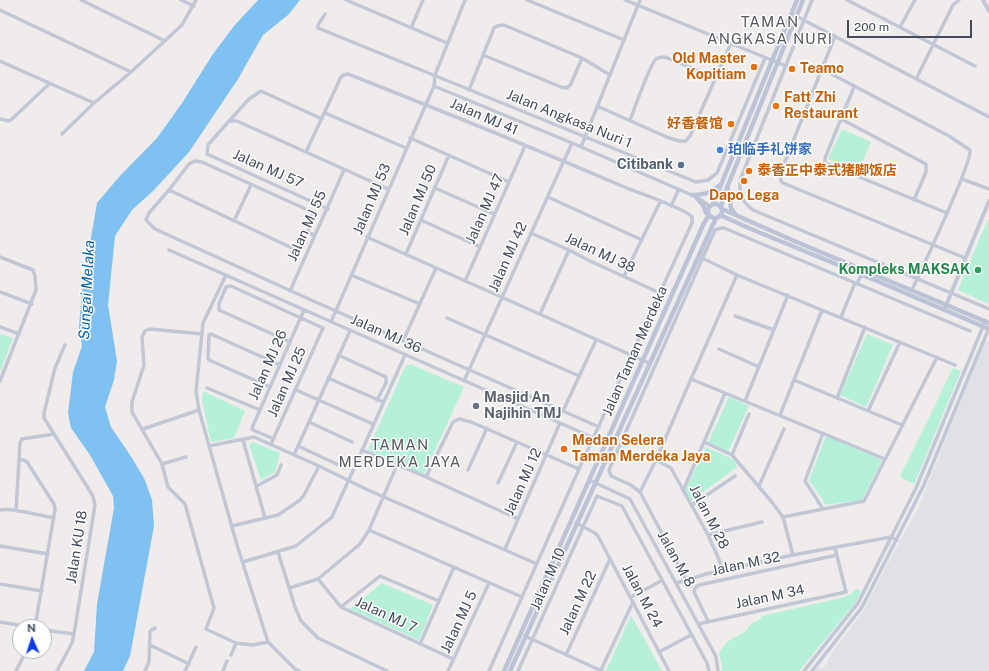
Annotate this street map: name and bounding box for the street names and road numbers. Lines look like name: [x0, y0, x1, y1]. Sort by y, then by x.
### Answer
street label: Jalan Angkasa Nuri 1: [504, 86, 634, 152]
street label: Jalan MJ 41: [447, 95, 521, 139]
street label: Jalan MJ 57: [230, 146, 306, 192]
street label: Jalan MJ 53: [349, 161, 395, 237]
street label: Jalan MJ 50: [396, 162, 440, 238]
street label: Jalan MJ 47: [462, 171, 508, 247]
street label: Jalan MJ 55: [284, 188, 330, 264]
street label: Jalan MJ 42: [485, 219, 531, 295]
street label: Jalan MJ 38: [562, 229, 638, 277]
street label: Jalan Taman Merdeka: [599, 283, 671, 419]
street label: Jalan MJ 36: [348, 311, 424, 357]
street label: Jalan MJ 26: [245, 327, 291, 403]
street label: Jalan MJ 25: [264, 344, 310, 420]
street label: Jalan MJ 12: [501, 446, 545, 518]
street label: Jalan M 28: [686, 482, 732, 552]
street label: Jalan KU 18: [63, 509, 91, 585]
street label: Jalan M 8: [654, 528, 698, 590]
street label: Jalan M 10: [527, 545, 569, 613]
street label: Jalan M 32: [710, 549, 782, 579]
street label: Jalan M 24: [618, 561, 666, 631]
street label: Jalan M 22: [556, 568, 600, 638]
street label: Jalan M 34: [734, 582, 806, 612]
street label: Jalan MJ 5: [437, 588, 481, 656]
street label: Jalan MJ 7: [352, 593, 420, 637]

